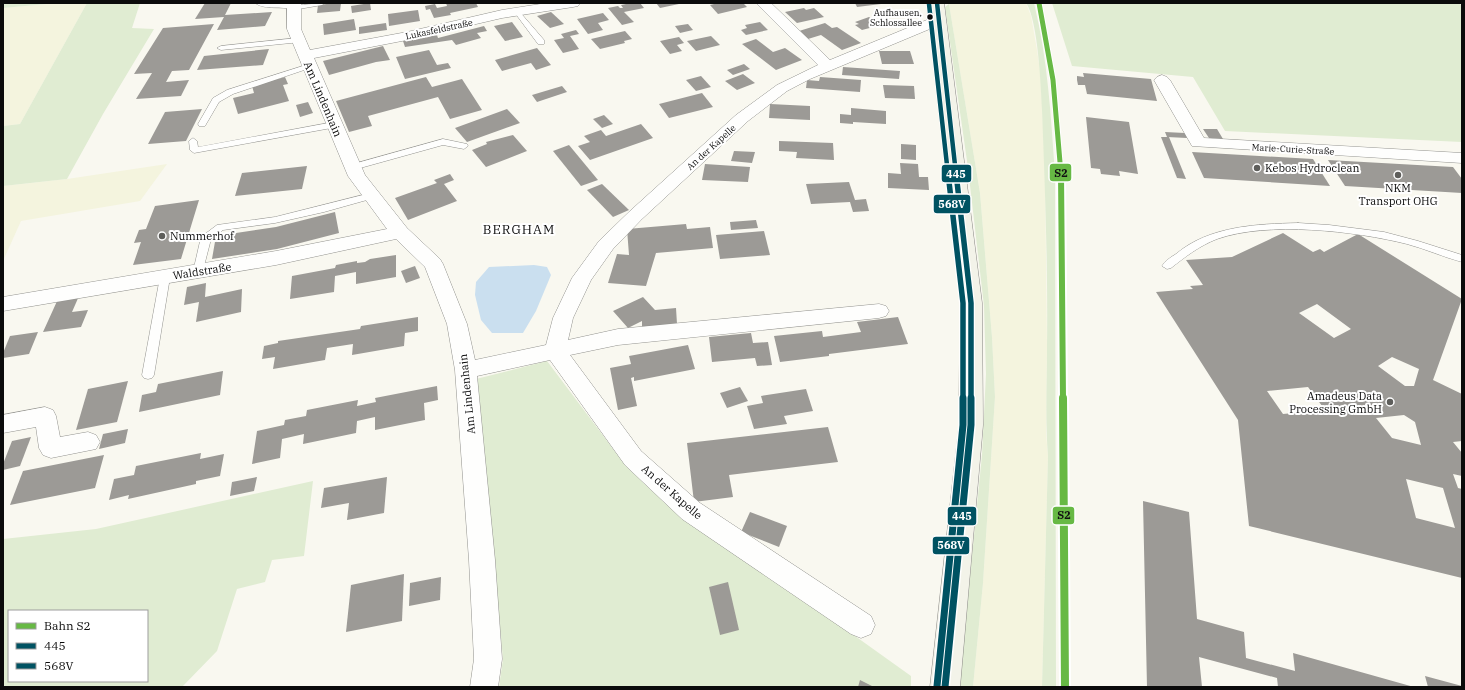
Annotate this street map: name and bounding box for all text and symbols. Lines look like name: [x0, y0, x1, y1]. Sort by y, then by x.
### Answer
place label: Aufhausen, Schlossallee: [870, 7, 922, 28]
marker: Aufhausen, Schlossallee: [925, 12, 935, 22]
street label: Lukasfeldstraße: [404, 16, 474, 41]
street label: Am Lindenhain: [301, 59, 345, 139]
street label: An der Kapelle: [684, 122, 738, 172]
street label: Marie-Curie-Straße: [1251, 141, 1335, 157]
place label: Kebos Hydroclean: [1265, 161, 1360, 175]
line badge: S2: [1049, 163, 1072, 182]
marker: Kebos Hydroclean: [1252, 163, 1262, 173]
line badge: 445: [941, 164, 972, 183]
text: S2: [1054, 166, 1068, 180]
text: 445: [946, 167, 966, 181]
marker: NKM Transport OHG: [1393, 170, 1403, 180]
place label: NKM Transport OHG: [1358, 181, 1438, 208]
line badge: 568V: [933, 194, 971, 214]
text: 568V: [938, 197, 966, 211]
district label: BERGHAM: [483, 221, 555, 238]
place label: Nummerhof: [170, 229, 235, 243]
marker: Nummerhof: [157, 231, 167, 241]
street label: Waldstraße: [172, 259, 232, 283]
street label: Am Lindenhain: [456, 353, 478, 435]
place label: Amadeus Data Processing GmbH: [1289, 389, 1382, 416]
marker: Amadeus Data Processing GmbH: [1385, 397, 1395, 407]
street label: An der Kapelle: [639, 462, 705, 522]
line badge: 445: [947, 506, 977, 526]
line badge: S2: [1052, 506, 1075, 525]
text: S2: [1057, 508, 1071, 522]
text: 445: [952, 509, 972, 523]
line badge: 568V: [932, 536, 970, 555]
text: 568V: [937, 538, 965, 552]
legend: [8, 610, 148, 682]
text: Bahn S2: [44, 618, 91, 633]
text: 445: [44, 638, 66, 653]
text: 568V: [44, 658, 74, 673]

